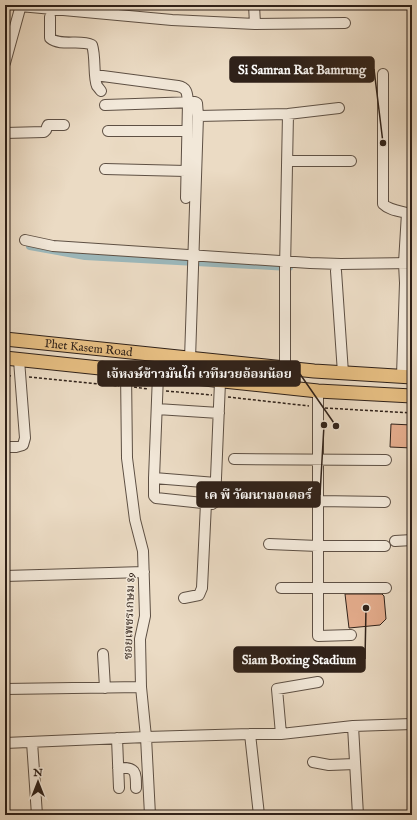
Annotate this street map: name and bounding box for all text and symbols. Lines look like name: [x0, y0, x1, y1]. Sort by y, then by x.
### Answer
callout: Si Samran Rat Bamrung: [230, 57, 374, 82]
text: Si Samran Rat Bamrung: [238, 62, 367, 79]
street label: Phet Kasem Road: [44, 336, 134, 360]
callout: เจ้หงษ์ข้าวมันไก่ เวทีมวยอ้อมน้อย: [98, 361, 300, 386]
text: เจ้หงษ์ข้าวมันไก่ เวทีมวยอ้อมน้อย: [106, 365, 292, 383]
callout: เค พี วัฒนามอเตอร์: [197, 482, 320, 507]
text: เค พี วัฒนามอเตอร์: [204, 487, 313, 504]
street label: ซอยเพชรเกษม 89: [120, 572, 139, 660]
callout: Siam Boxing Stadium: [234, 647, 365, 672]
text: Siam Boxing Stadium: [242, 652, 356, 669]
north arrow: [18, 762, 58, 802]
text: N: [32, 766, 43, 780]

